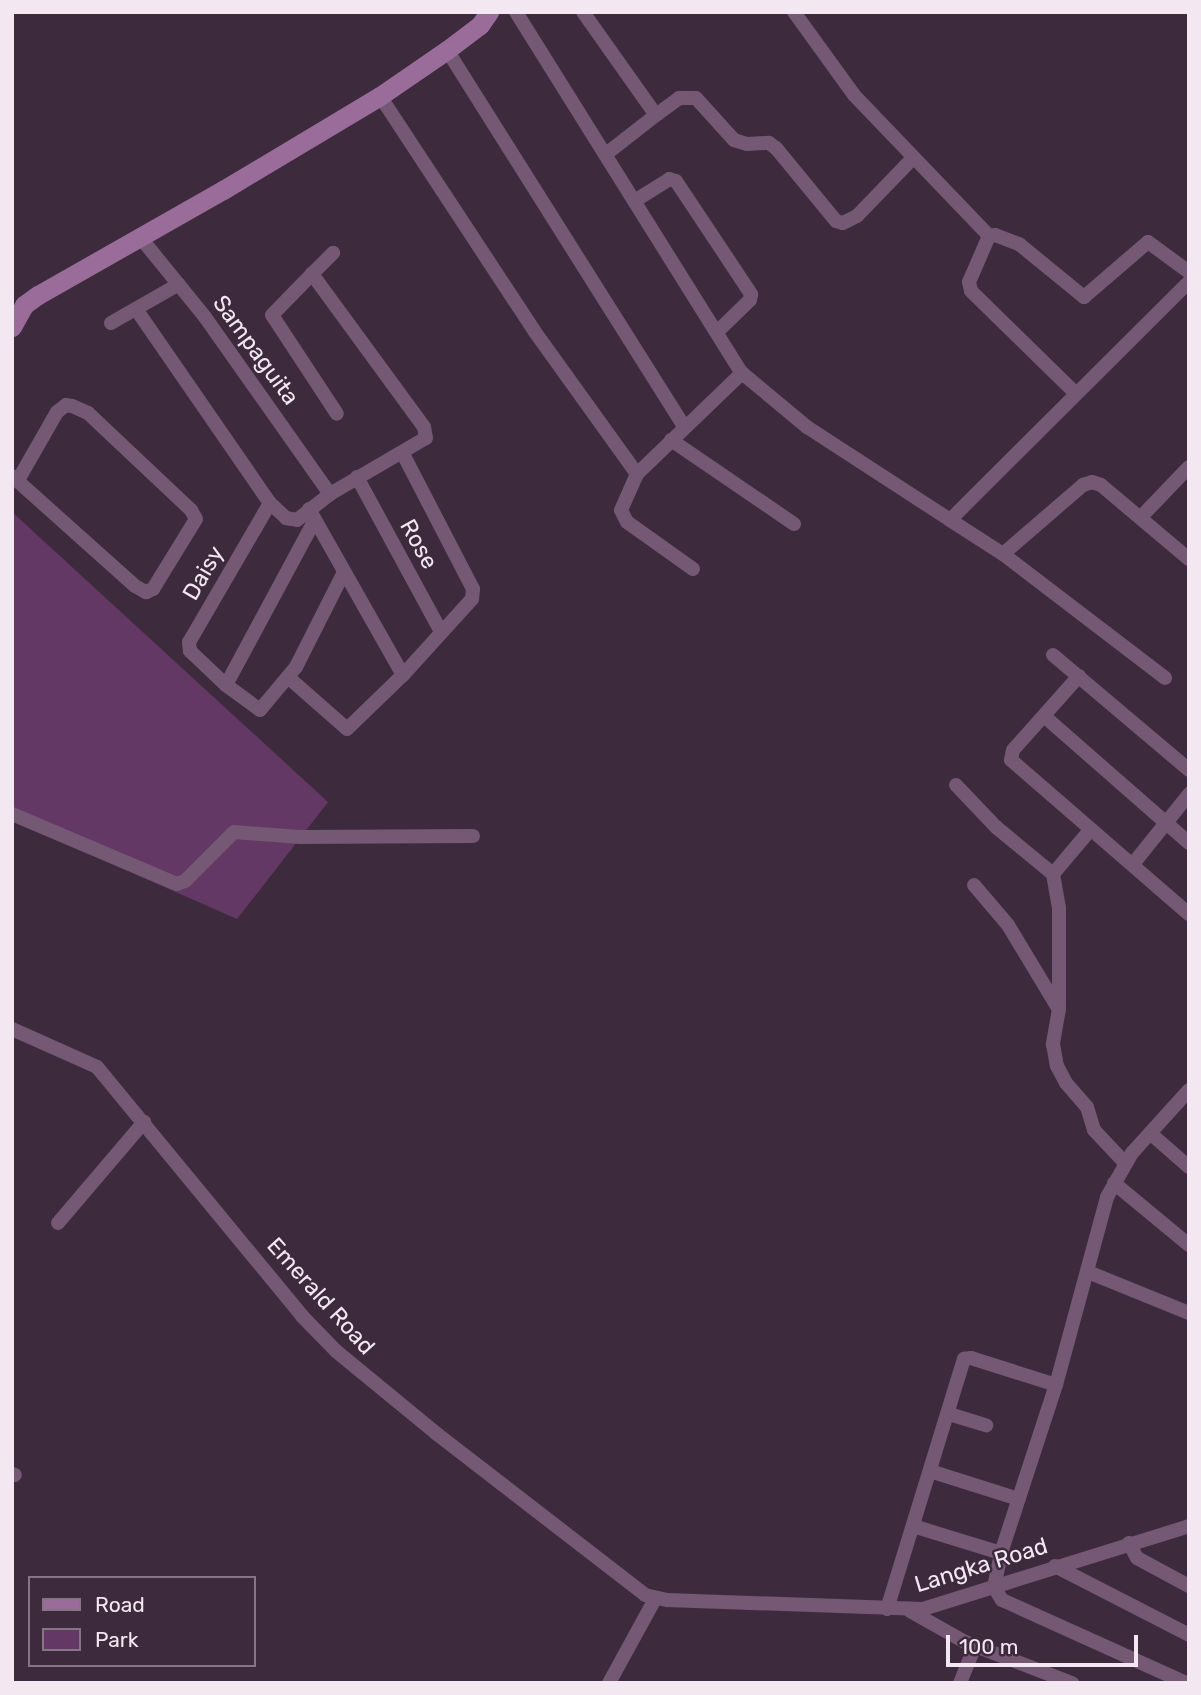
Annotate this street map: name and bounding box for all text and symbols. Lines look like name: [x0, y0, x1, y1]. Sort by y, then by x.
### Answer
street label: Sampaguita: [207, 290, 305, 410]
street label: Rose: [394, 514, 444, 574]
street label: Daisy: [177, 541, 229, 605]
street label: Emerald Road: [261, 1232, 381, 1360]
street label: Langka Road: [911, 1532, 1051, 1598]
legend: [28, 1576, 256, 1667]
text: Road: [95, 1592, 145, 1617]
scale bar: [949, 1622, 1142, 1666]
text: Park: [95, 1627, 139, 1652]
text: 100 m: [959, 1634, 1018, 1659]

